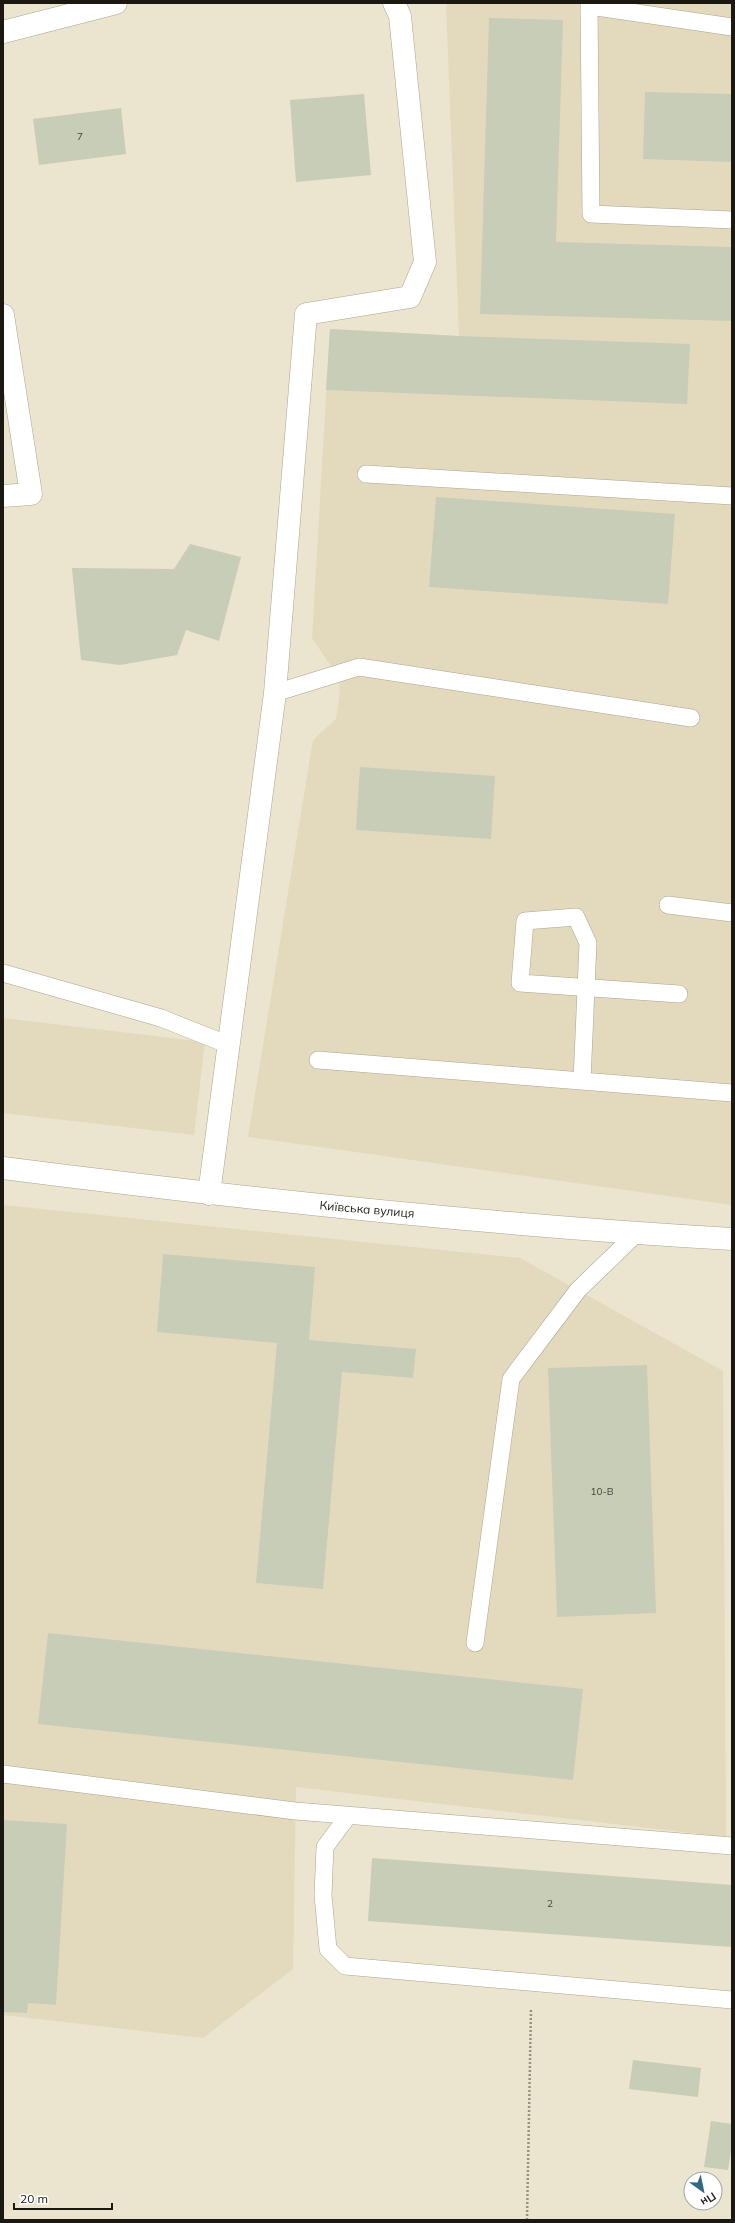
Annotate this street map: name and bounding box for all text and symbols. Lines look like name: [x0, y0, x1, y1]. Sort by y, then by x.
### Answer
house number: 7: [77, 130, 83, 143]
street label: Київська вулиця: [319, 1197, 415, 1221]
house number: 10-В: [590, 1485, 614, 1498]
house number: 2: [547, 1897, 553, 1910]
north arrow: [683, 2171, 723, 2211]
scale bar: [14, 2185, 112, 2211]
text: Пн: [698, 2189, 719, 2210]
text: 20 m: [20, 2191, 48, 2206]

